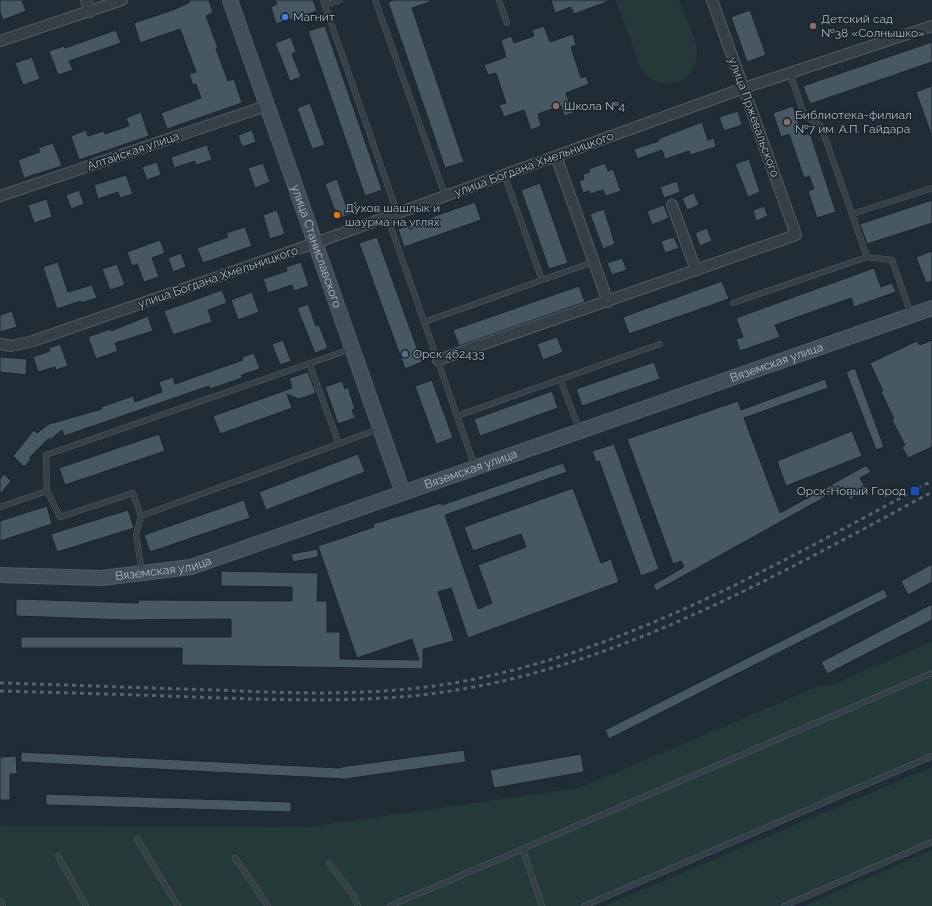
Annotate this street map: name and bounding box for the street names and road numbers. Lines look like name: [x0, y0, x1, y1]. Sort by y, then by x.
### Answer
street label: улица Пржевальского: [726, 55, 782, 179]
street label: Алтайская улица: [85, 129, 181, 173]
street label: улица Богдана Хмельницкого: [452, 129, 616, 199]
street label: улица Станиславского: [288, 183, 345, 310]
street label: улица Богдана Хмельницкого: [136, 243, 300, 311]
street label: Вяземская улица: [728, 340, 825, 385]
street label: Вяземская улица: [422, 447, 519, 492]
street label: Вяземская улица: [114, 553, 213, 583]

